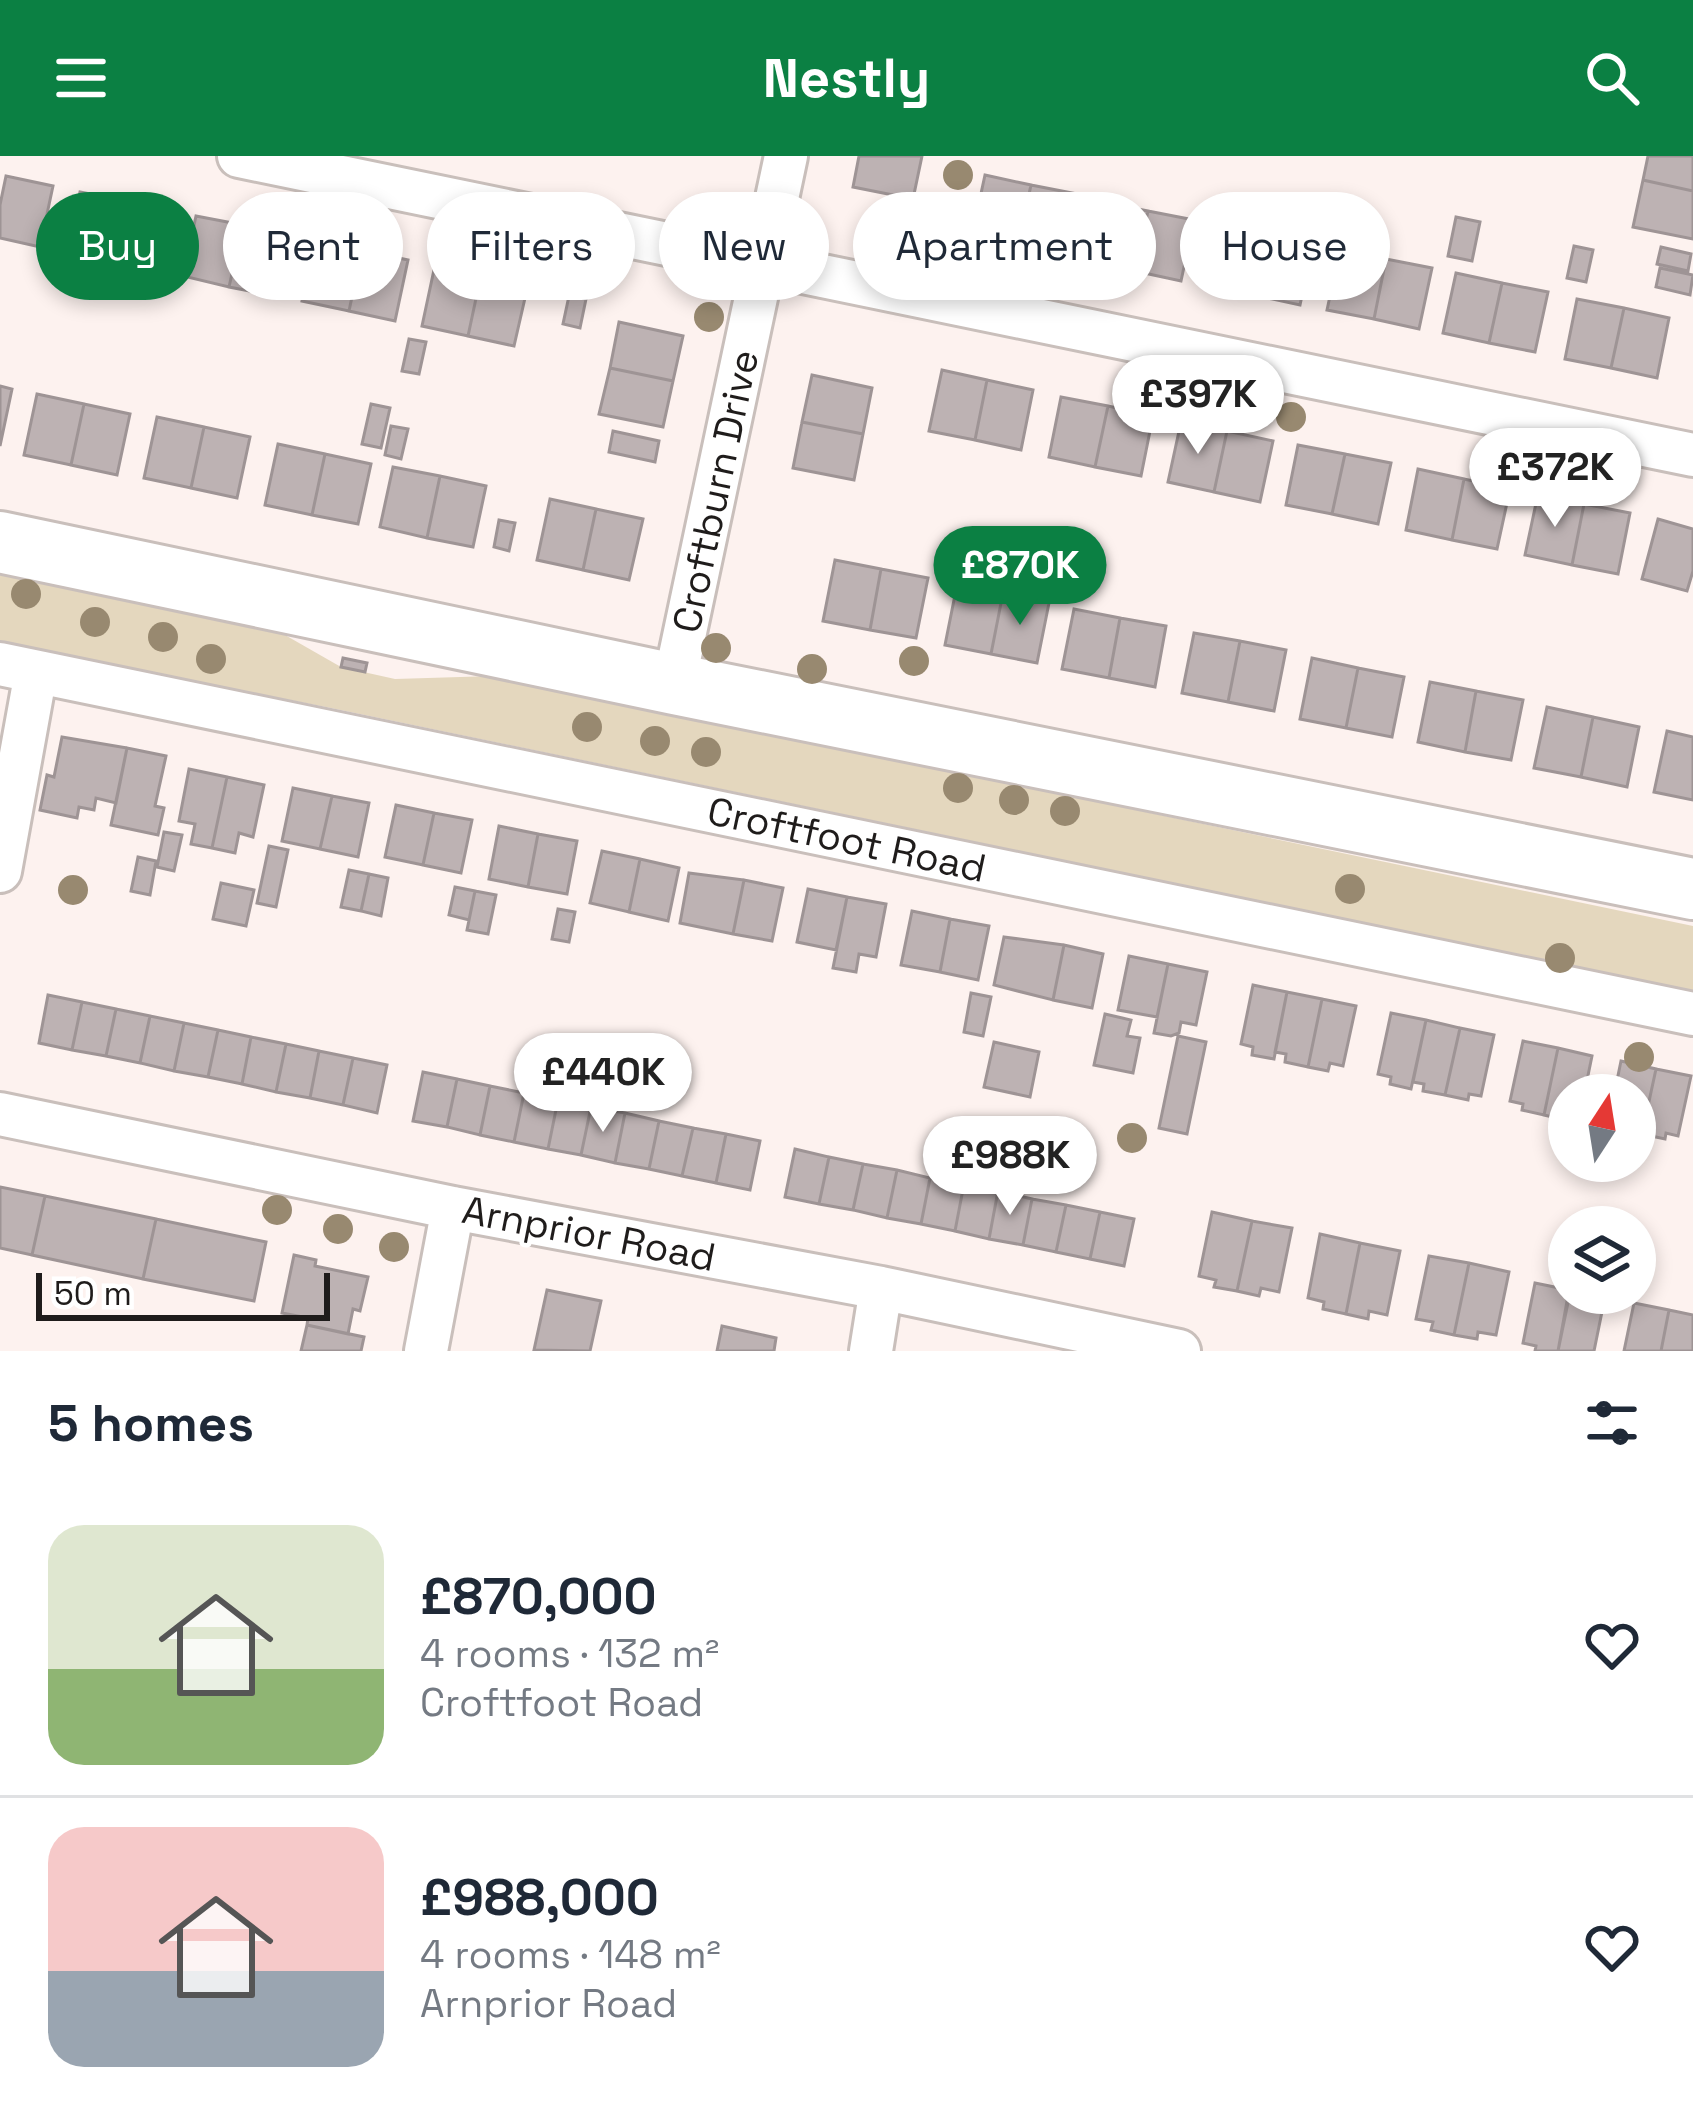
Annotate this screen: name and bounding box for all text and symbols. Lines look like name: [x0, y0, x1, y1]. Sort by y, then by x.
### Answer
text: Nestly: [763, 44, 930, 113]
icon: menu: [48, 45, 114, 111]
icon: search: [1579, 45, 1645, 111]
chip: Buy: [36, 192, 199, 300]
chip: Rent: [223, 192, 403, 300]
chip: Filters: [427, 192, 635, 300]
chip: New: [659, 192, 829, 300]
chip: Apartment: [853, 192, 1156, 300]
chip: House: [1180, 192, 1390, 300]
street label: Croftburn Drive: [662, 345, 769, 637]
pin: £397K: [1114, 355, 1282, 457]
text: £397K: [1139, 369, 1257, 418]
pin: £372K: [1471, 428, 1639, 530]
text: £372K: [1496, 442, 1614, 491]
pin: £870K: [936, 526, 1104, 628]
text: £870K: [960, 540, 1080, 589]
street label: Croftfoot Road: [703, 786, 990, 893]
pin: £440K: [519, 1033, 687, 1135]
text: £440K: [541, 1047, 665, 1096]
north arrow: [1548, 1074, 1656, 1182]
map controls: [1548, 1074, 1656, 1314]
pin: £988K: [926, 1116, 1094, 1218]
text: £988K: [950, 1130, 1070, 1179]
street label: Arnprior Road: [458, 1185, 720, 1282]
button: layers: [1548, 1206, 1656, 1314]
scale bar: [36, 1267, 330, 1320]
text: 50 m: [54, 1273, 132, 1315]
icon: filters: [1579, 1390, 1645, 1456]
text: 5 homes: [48, 1391, 254, 1456]
text: £870,000: [420, 1564, 657, 1629]
icon: home: [144, 1573, 288, 1717]
icon: heart: [1579, 1612, 1645, 1678]
text: 4 rooms · 132 m²: [420, 1629, 719, 1678]
text: Croftfoot Road: [420, 1678, 703, 1727]
text: £988,000: [420, 1865, 659, 1930]
icon: home: [144, 1875, 288, 2019]
icon: heart: [1579, 1914, 1645, 1980]
text: 4 rooms · 148 m²: [420, 1930, 721, 1979]
text: Arnprior Road: [420, 1979, 677, 2028]

